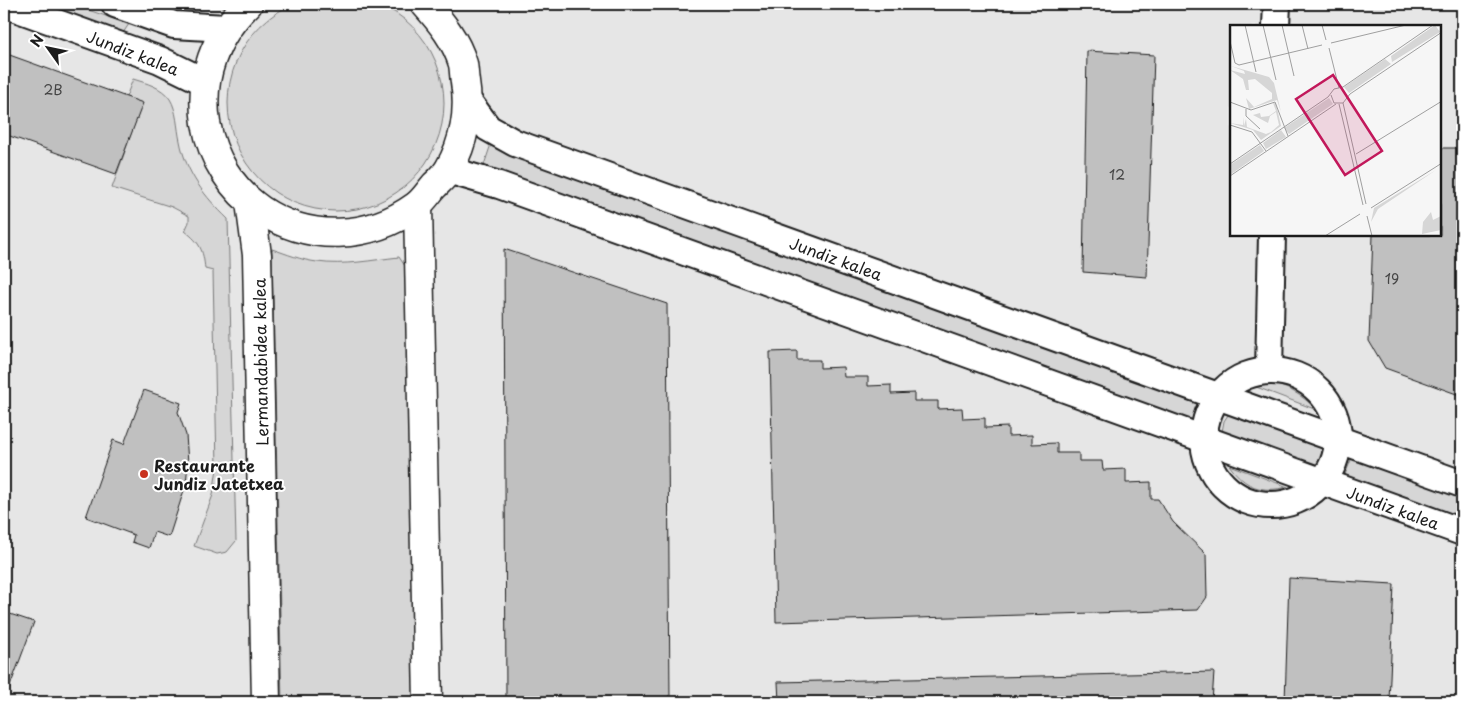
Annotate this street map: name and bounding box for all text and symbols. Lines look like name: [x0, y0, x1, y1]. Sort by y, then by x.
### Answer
north arrow: [22, 22, 72, 72]
street label: Jundiz kalea: [83, 23, 183, 81]
inset map: [1230, 25, 1441, 236]
text: N: [25, 30, 49, 51]
house number: 2B: [43, 79, 63, 100]
house number: 12: [1109, 164, 1125, 185]
street label: Jundiz kalea: [786, 230, 886, 286]
house number: 19: [1385, 268, 1399, 289]
street label: Lermandabidea kalea: [247, 278, 273, 446]
place label: Restaurante Jundiz Jatetxea: [154, 453, 284, 495]
marker: Restaurante Jundiz Jatetxea: [138, 468, 150, 480]
street label: Jundiz kalea: [1343, 479, 1443, 535]

